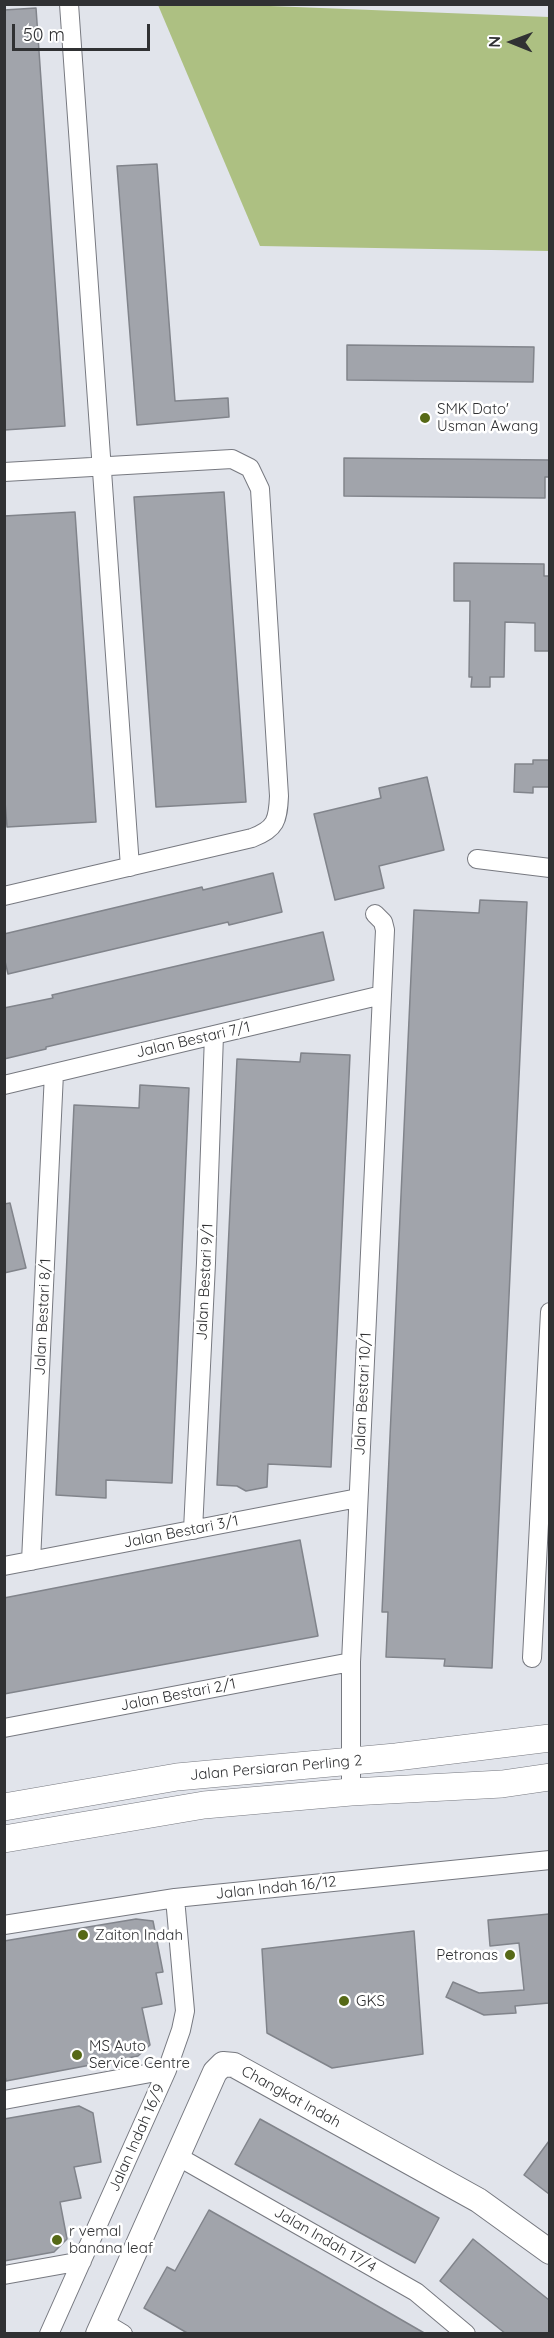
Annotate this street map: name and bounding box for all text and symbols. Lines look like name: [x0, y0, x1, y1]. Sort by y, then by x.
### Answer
scale bar: [15, 12, 153, 50]
north arrow: [482, 12, 542, 72]
text: 50 m: [23, 23, 65, 46]
text: N: [484, 36, 504, 48]
place label: SMK Dato' Usman Awang: [437, 400, 538, 435]
marker: SMK Dato' Usman Awang: [418, 411, 432, 425]
street label: Jalan Bestari 7/1: [134, 1018, 252, 1062]
street label: Jalan Bestari 9/1: [193, 1223, 217, 1341]
street label: Jalan Bestari 8/1: [31, 1258, 55, 1376]
street label: Jalan Bestari 10/1: [351, 1332, 375, 1456]
street label: Jalan Bestari 3/1: [122, 1512, 240, 1552]
street label: Jalan Bestari 2/1: [119, 1675, 237, 1715]
street label: Jalan Persiaran Perling 2: [189, 1751, 363, 1785]
street label: Jalan Indah 16/12: [215, 1873, 337, 1903]
place label: Zaiton Indah: [95, 1926, 183, 1944]
marker: Zaiton Indah: [76, 1928, 90, 1942]
place label: Petronas: [436, 1946, 498, 1964]
marker: Petronas: [503, 1948, 517, 1962]
place label: GKS: [356, 1992, 385, 2010]
marker: GKS: [337, 1994, 351, 2008]
place label: MS Auto Service Centre: [89, 2037, 190, 2072]
marker: MS Auto Service Centre: [70, 2048, 84, 2062]
street label: Changkat Indah: [238, 2062, 344, 2132]
street label: Jalan Indah 16/9: [105, 2081, 169, 2195]
street label: Jalan Indah 17/4: [271, 2203, 379, 2277]
place label: r vemal banana leaf: [69, 2222, 153, 2257]
marker: r vemal banana leaf: [50, 2233, 64, 2247]

